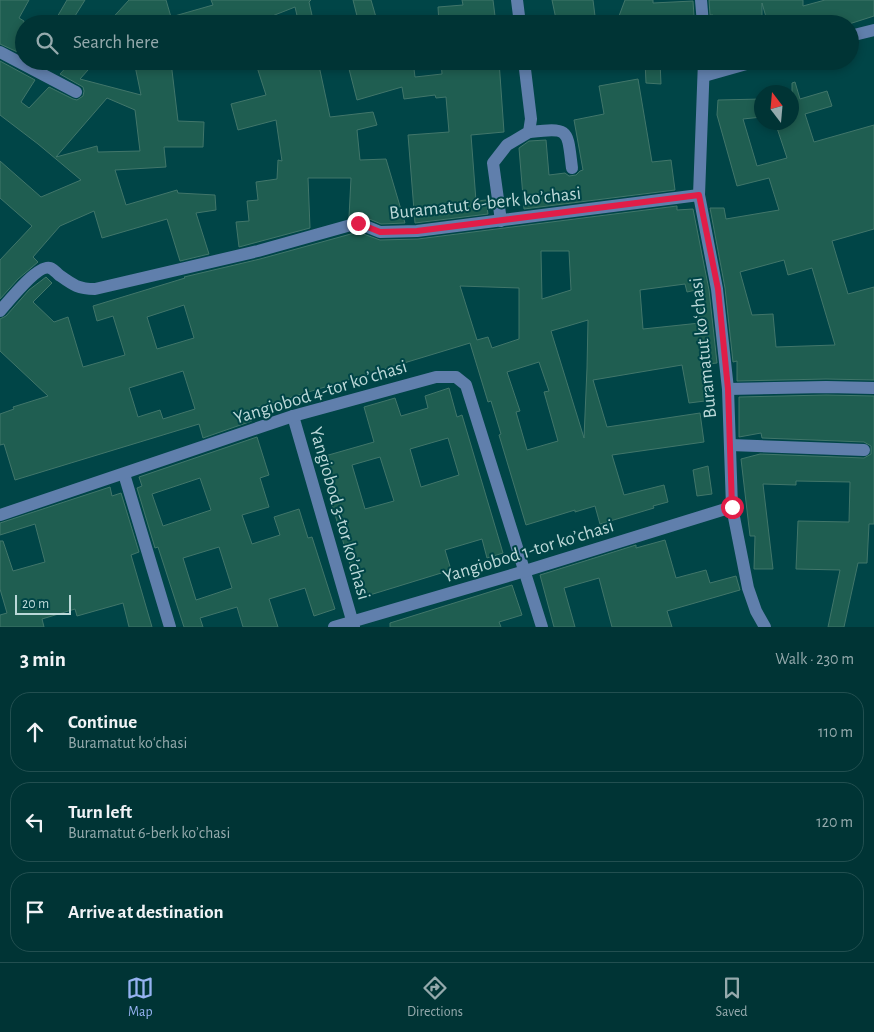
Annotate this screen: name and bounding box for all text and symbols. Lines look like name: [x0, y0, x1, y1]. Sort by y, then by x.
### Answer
search box: [15, 15, 859, 70]
icon: search: [33, 29, 61, 57]
text: Search here: [73, 33, 159, 52]
north arrow: [754, 85, 799, 130]
street label: Buramatut 6-berk koʼchasi: [388, 184, 582, 223]
route end: [347, 212, 370, 235]
street label: Buramatut koʻchasi: [687, 276, 720, 419]
street label: Yangiobod 4-tor koʼchasi: [232, 357, 409, 428]
street label: Yangiobod 3-tor koʼchasi: [306, 425, 373, 602]
route start: [721, 496, 744, 519]
street label: Yangiobod 1-tor koʼchasi: [441, 516, 616, 586]
scale bar: [15, 592, 71, 615]
text: 20 m: [22, 597, 49, 611]
text: 3 min: [20, 649, 66, 670]
text: Walk · 230 m: [775, 651, 854, 667]
text: Continue: [68, 713, 137, 732]
icon: ahead: [21, 718, 49, 746]
text: 110 m: [818, 724, 853, 740]
text: Buramatut koʻchasi: [68, 735, 187, 751]
text: Turn left: [68, 803, 132, 822]
icon: left: [21, 808, 49, 836]
text: 120 m: [816, 814, 853, 830]
text: Buramatut 6-berk koʼchasi: [68, 825, 230, 841]
icon: arrive: [21, 898, 49, 926]
text: Arrive at destination: [68, 903, 224, 922]
tab: Map: [126, 974, 154, 1021]
tab: Directions: [407, 974, 463, 1021]
tab: Saved: [716, 974, 748, 1021]

